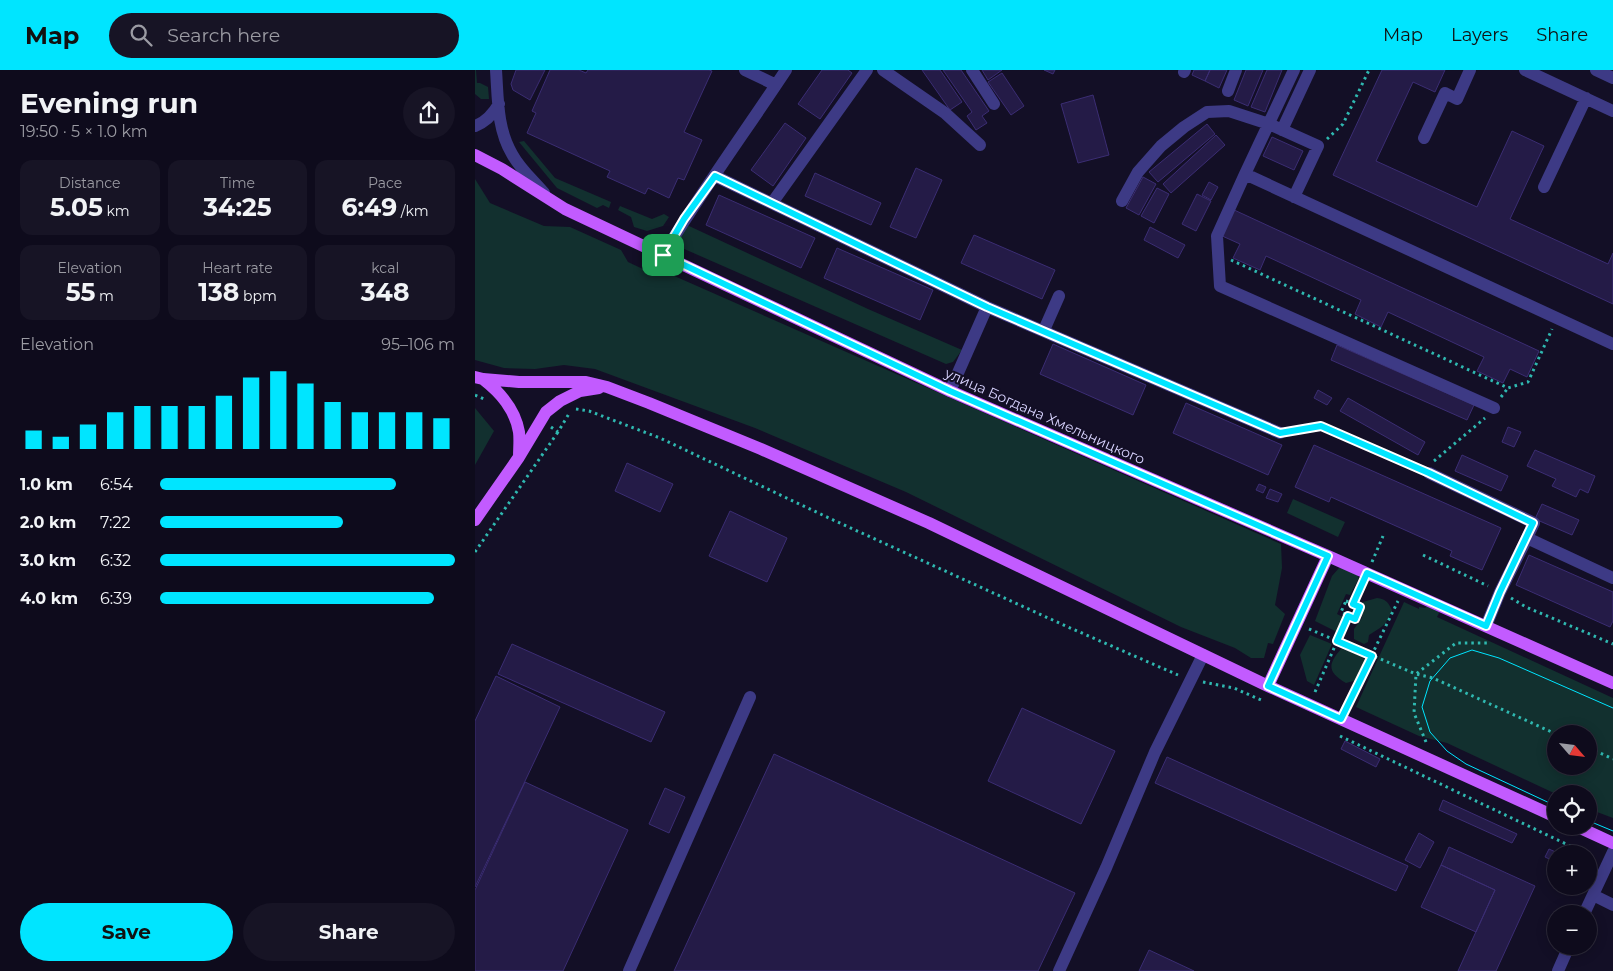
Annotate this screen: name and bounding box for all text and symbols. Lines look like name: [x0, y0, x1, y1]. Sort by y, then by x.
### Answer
search box: [109, 13, 459, 58]
text: Map: [25, 21, 79, 50]
icon: search: [127, 21, 155, 49]
text: Search here: [167, 24, 280, 47]
text: Map: [1383, 24, 1423, 46]
text: Layers: [1451, 24, 1508, 46]
text: Share: [1536, 24, 1588, 46]
text: Evening run: [20, 86, 198, 120]
button: share: [403, 87, 455, 139]
text: 19:50 · 5 × 1.0 km: [20, 122, 148, 141]
text: Distance: [59, 174, 121, 192]
text: Time: [220, 174, 255, 192]
text: Pace: [368, 174, 402, 192]
text: 5.05: [50, 192, 103, 222]
text: 34:25: [203, 192, 272, 222]
text: 6:49: [342, 192, 397, 222]
text: km: [103, 202, 130, 220]
text: /km: [397, 202, 429, 220]
pin: [642, 234, 684, 276]
icon: arrive: [649, 241, 677, 269]
text: Elevation: [57, 259, 122, 277]
text: Heart rate: [202, 259, 273, 277]
text: kcal: [371, 259, 399, 277]
text: 55: [66, 277, 95, 307]
text: 138: [198, 277, 239, 307]
text: 348: [361, 277, 410, 307]
text: m: [95, 287, 114, 305]
text: bpm: [239, 287, 277, 305]
text: Elevation: [20, 335, 94, 354]
text: 95–106 m: [381, 335, 455, 354]
street label: улица Богдана Хмельницкого: [941, 363, 1148, 468]
text: 1.0 km: [20, 475, 73, 494]
text: 6:54: [100, 475, 133, 494]
text: 2.0 km: [20, 513, 76, 532]
text: 7:22: [100, 513, 131, 532]
text: 3.0 km: [20, 551, 76, 570]
text: 6:32: [100, 551, 131, 570]
text: 4.0 km: [20, 589, 78, 608]
text: 6:39: [100, 589, 132, 608]
north arrow: [1547, 725, 1597, 775]
map controls: [1547, 725, 1597, 955]
button: locate: [1547, 785, 1597, 835]
button: +: [1547, 845, 1597, 895]
button: Save: [20, 903, 233, 961]
button: Share: [243, 903, 455, 961]
button: −: [1547, 905, 1597, 955]

